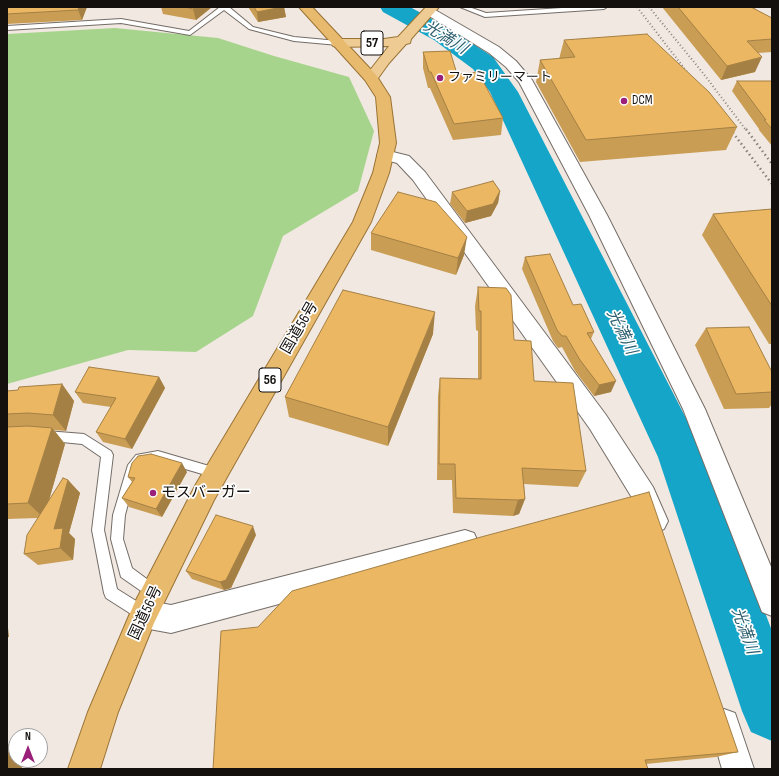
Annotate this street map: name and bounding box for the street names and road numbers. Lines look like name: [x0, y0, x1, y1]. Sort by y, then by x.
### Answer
road number: 57: [361, 31, 383, 55]
street label: 国道56号: [278, 299, 322, 357]
road number: 56: [259, 368, 281, 392]
street label: 国道56号: [126, 583, 166, 643]

